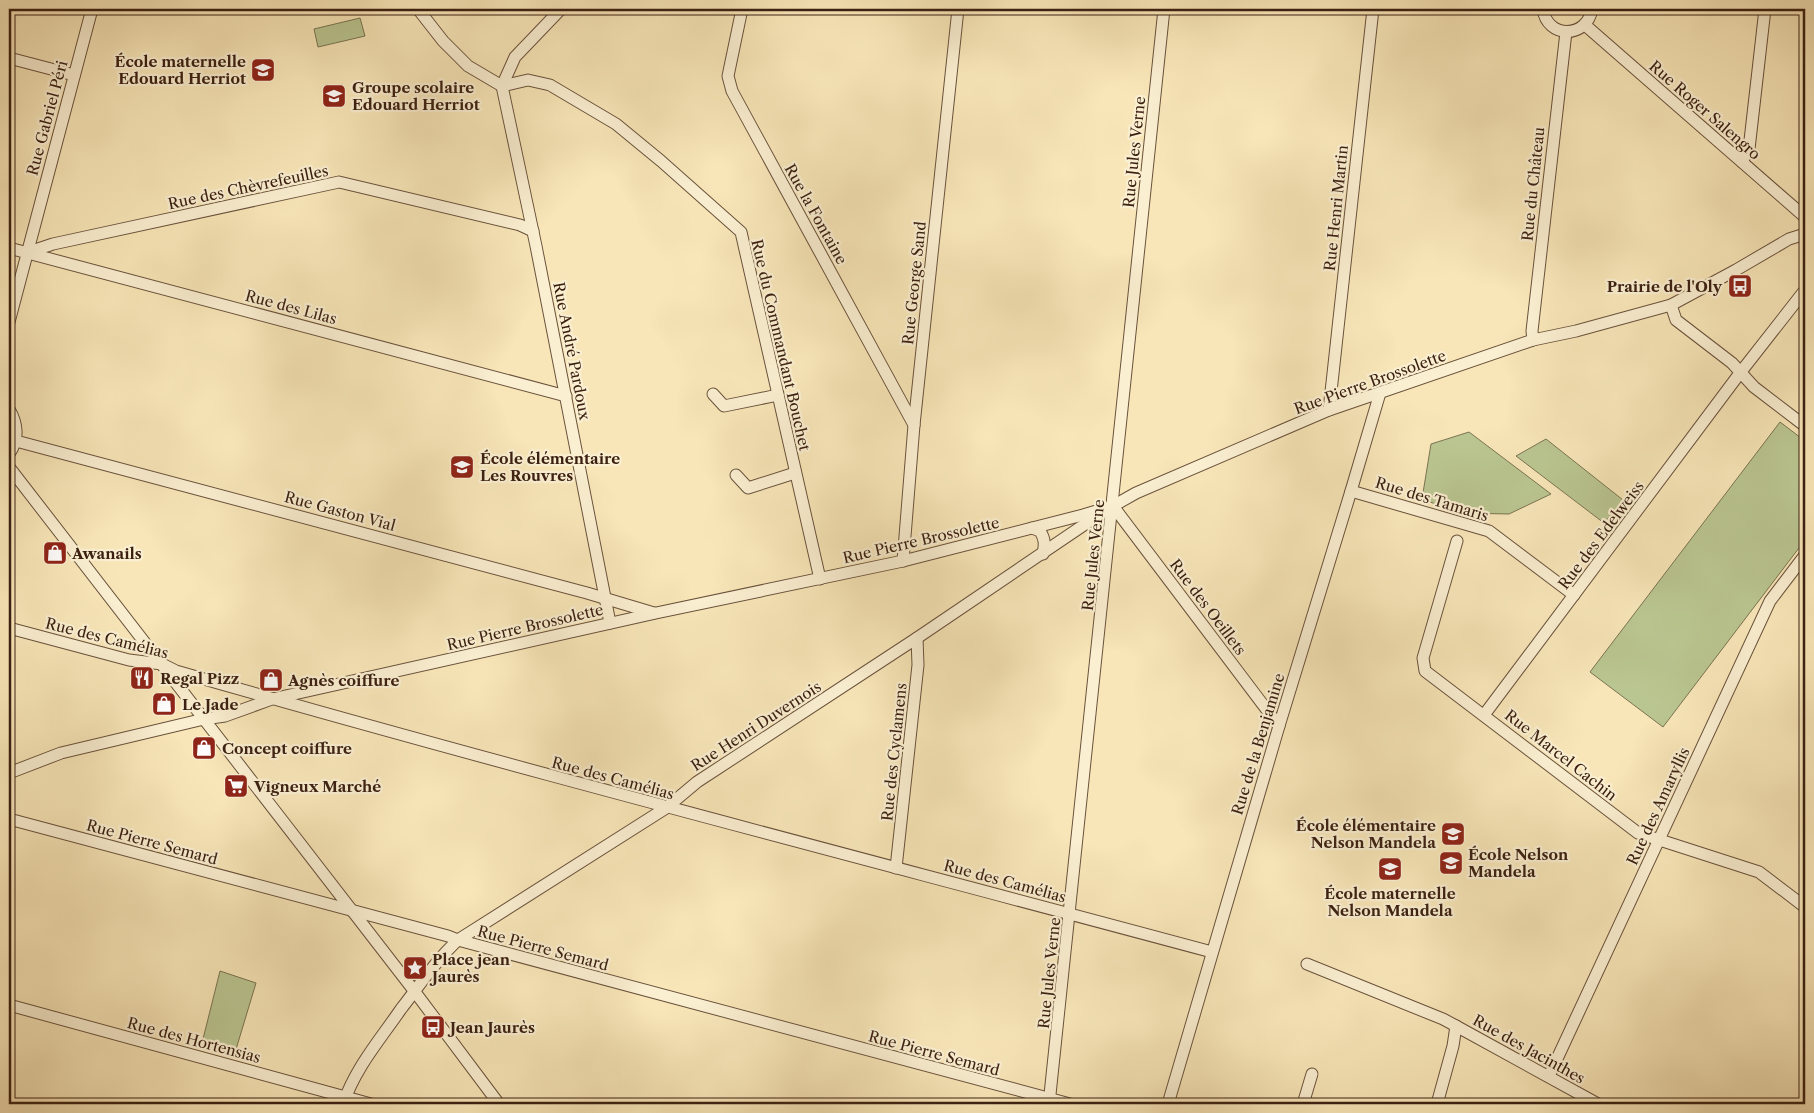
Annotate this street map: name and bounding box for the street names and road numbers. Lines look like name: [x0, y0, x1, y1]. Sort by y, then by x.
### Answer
street label: Rue Roger Salengro: [1645, 57, 1765, 163]
street label: Rue Gabriel Péri: [23, 58, 72, 178]
street label: Rue Jules Verne: [1119, 95, 1149, 209]
street label: Rue du Château: [1518, 126, 1548, 242]
street label: Rue Henri Martin: [1320, 144, 1352, 272]
street label: Rue la Fontaine: [781, 160, 851, 268]
street label: Rue des Chèvrefeuilles: [166, 161, 330, 213]
street label: Rue George Sand: [898, 220, 930, 346]
street label: Rue du Commandant Bouchet: [747, 237, 815, 453]
street label: Rue André Pardoux: [549, 280, 595, 422]
street label: Rue des Lilas: [243, 286, 339, 328]
street label: Rue Pierre Brossolette: [1291, 346, 1449, 418]
street label: Rue des Tamaris: [1373, 473, 1491, 525]
street label: Rue des Edelweiss: [1554, 477, 1648, 593]
street label: Rue Gaston Vial: [282, 487, 398, 535]
street label: Rue Jules Verne: [1078, 498, 1108, 612]
street label: Rue Pierre Brossolette: [841, 513, 1001, 567]
street label: Rue des Oeillets: [1166, 555, 1250, 659]
street label: Rue Pierre Brossolette: [445, 600, 605, 654]
street label: Rue des Camélias: [44, 614, 170, 662]
street label: Rue de la Benjamine: [1227, 671, 1289, 817]
street label: Rue Henri Duvernois: [687, 677, 825, 775]
street label: Rue des Cyclamens: [877, 682, 911, 822]
street label: Rue Marcel Cachin: [1501, 705, 1621, 805]
street label: Rue des Amaryllis: [1622, 744, 1694, 868]
street label: Rue des Camélias: [550, 753, 676, 803]
street label: Rue Pierre Semard: [84, 815, 220, 869]
street label: Rue des Camélias: [942, 856, 1068, 906]
street label: Rue Jules Verne: [1034, 916, 1064, 1030]
street label: Rue Pierre Semard: [475, 921, 611, 975]
street label: Rue des Jacinthes: [1470, 1010, 1588, 1088]
street label: Rue des Hortensias: [125, 1013, 263, 1067]
street label: Rue Pierre Semard: [866, 1026, 1002, 1080]

